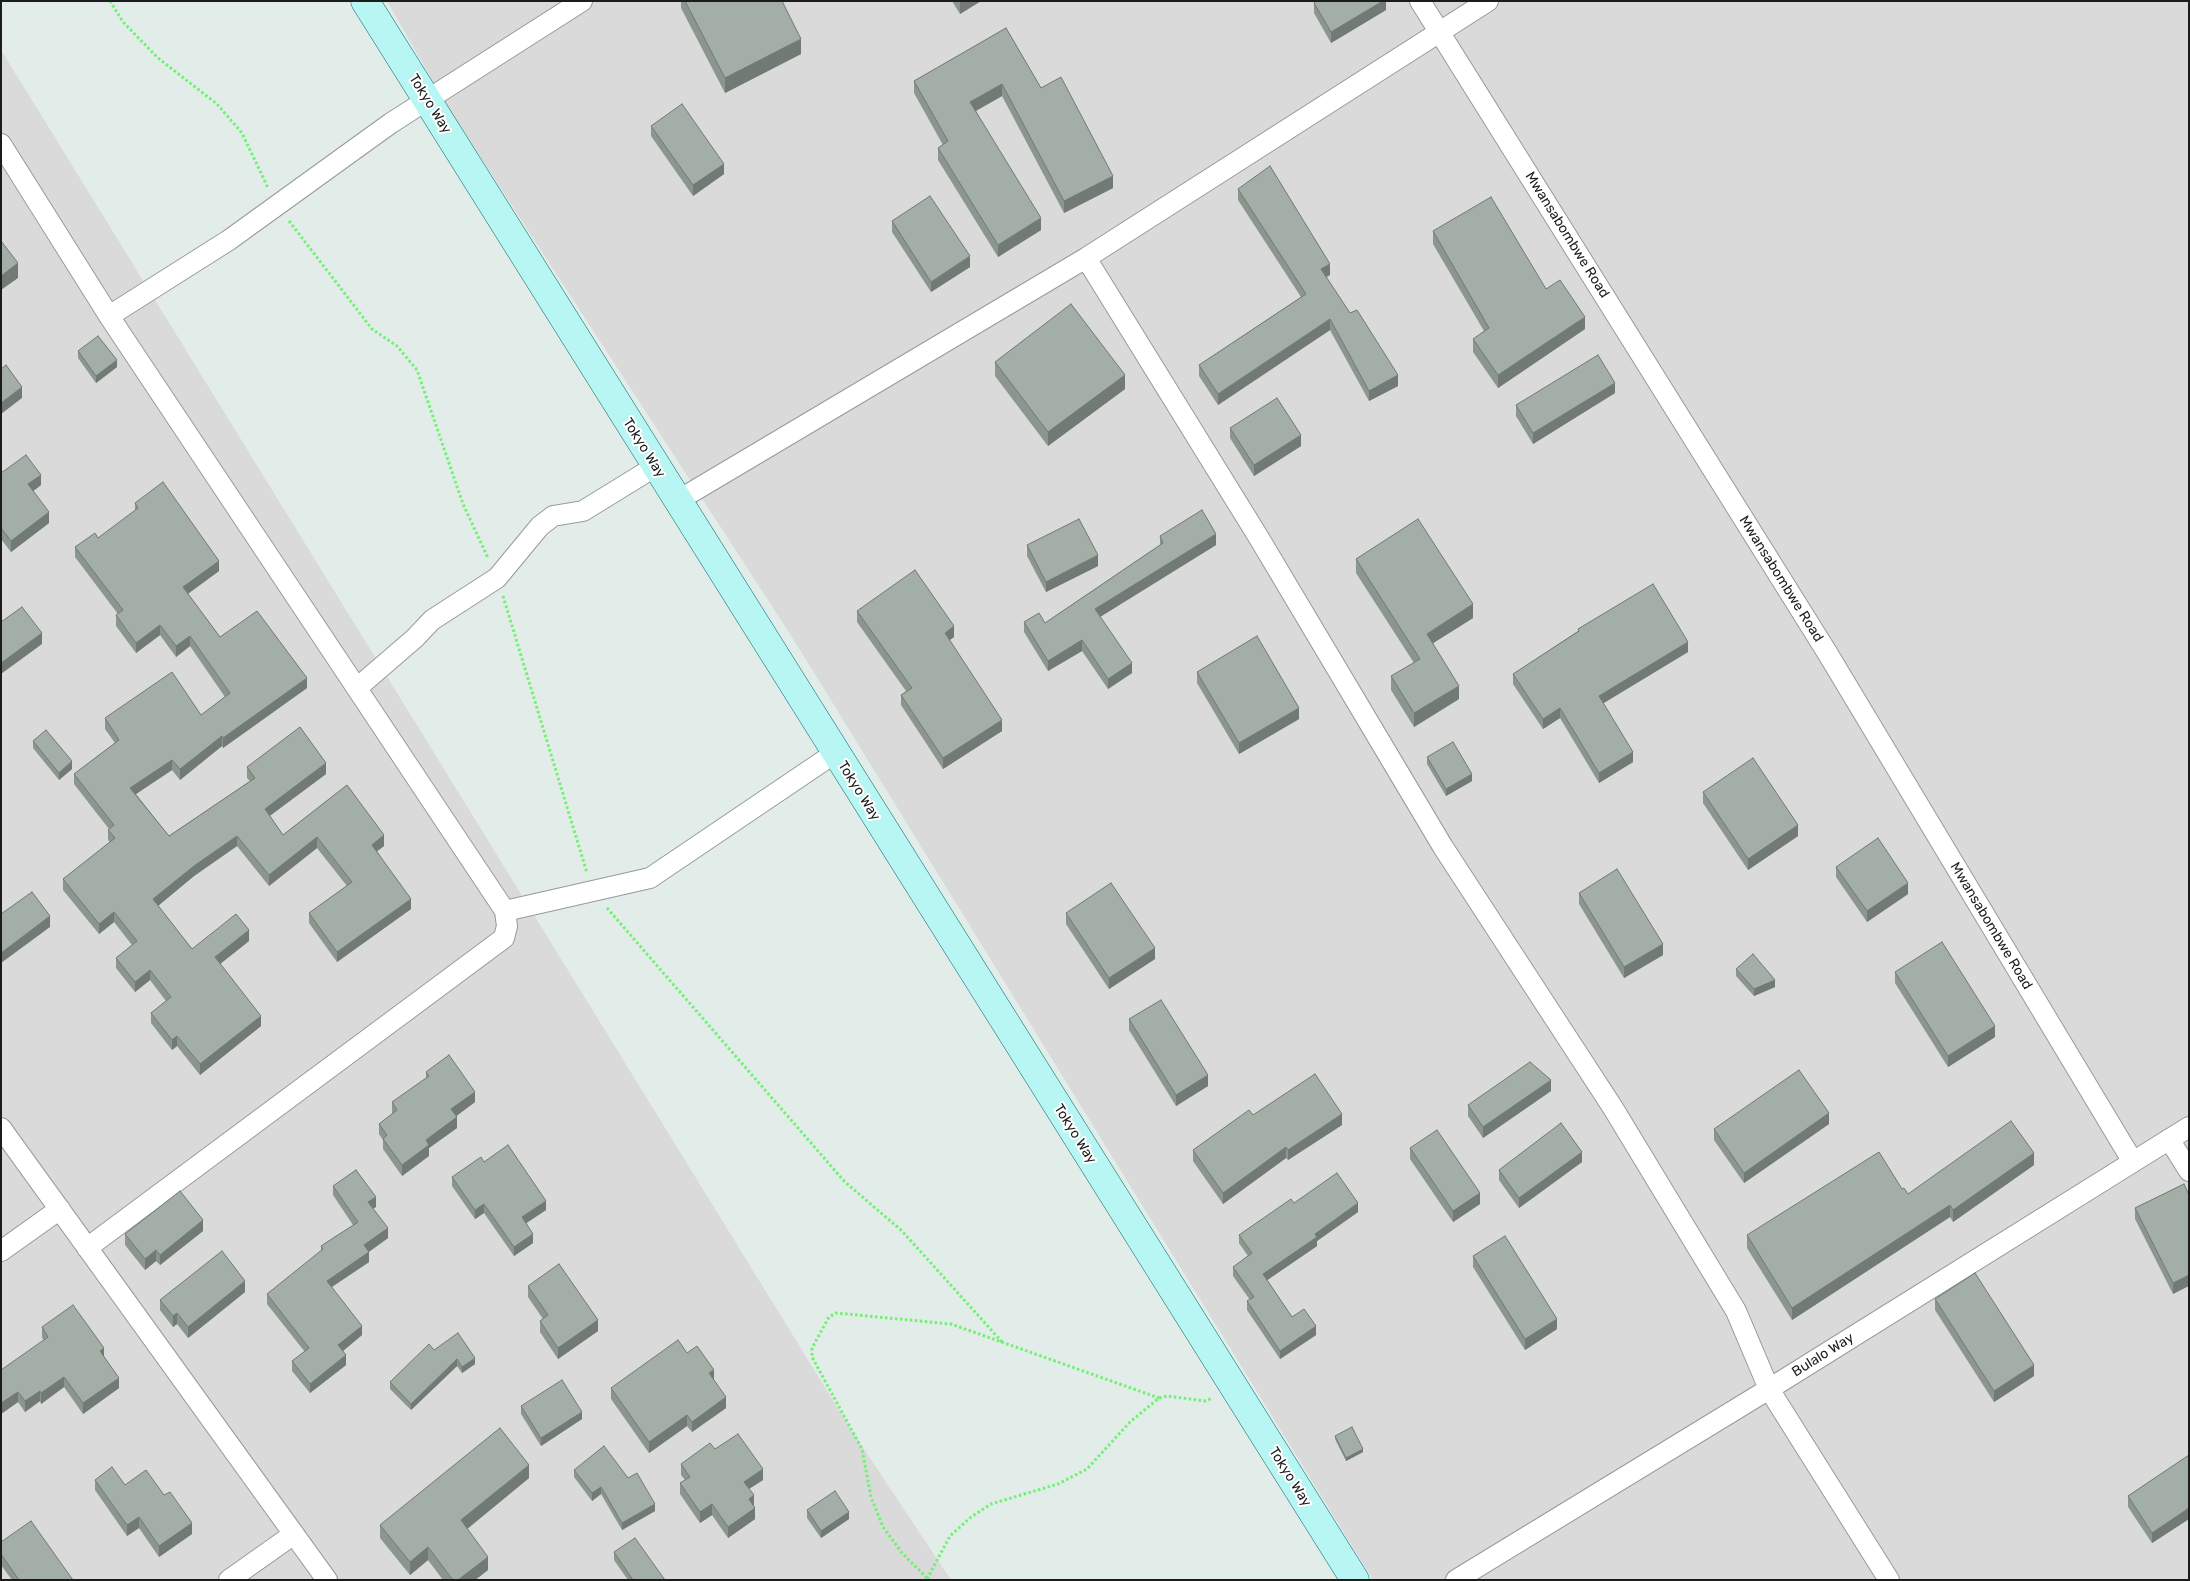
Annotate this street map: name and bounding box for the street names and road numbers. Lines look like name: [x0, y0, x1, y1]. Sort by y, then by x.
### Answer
street label: Tokyo Way: [405, 71, 455, 137]
street label: Mwansabombwe Road: [1521, 169, 1613, 301]
street label: Tokyo Way: [619, 415, 669, 481]
street label: Mwansabombwe Road: [1735, 513, 1827, 645]
street label: Tokyo Way: [834, 758, 884, 824]
street label: Mwansabombwe Road: [1946, 859, 2036, 993]
street label: Tokyo Way: [1050, 1101, 1100, 1167]
street label: Bulalo Way: [1789, 1329, 1857, 1381]
street label: Tokyo Way: [1265, 1444, 1315, 1510]

